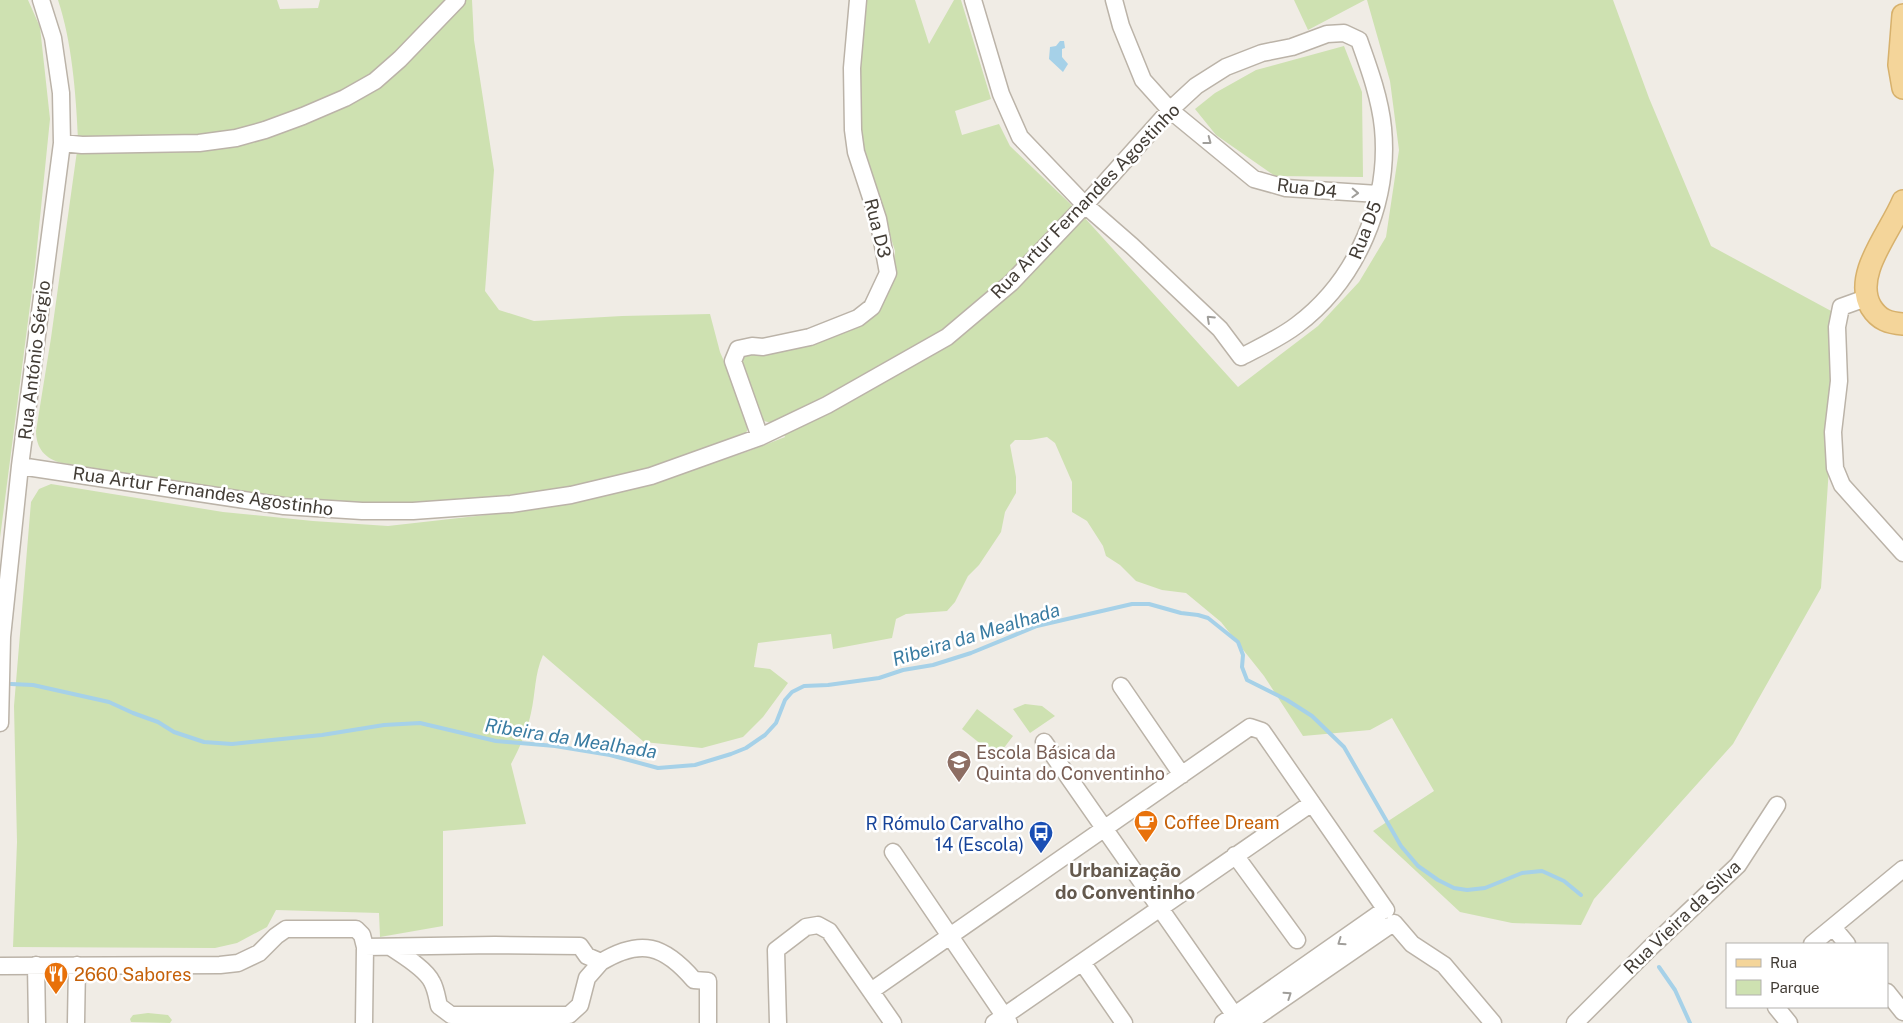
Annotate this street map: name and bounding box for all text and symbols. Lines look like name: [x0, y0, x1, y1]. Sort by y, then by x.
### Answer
street label: Rua Artur Fernandes Agostinho: [986, 99, 1184, 303]
one-way arrow: [1202, 136, 1211, 144]
street label: Rua D4: [1276, 174, 1338, 202]
one-way arrow: [1352, 187, 1360, 198]
street label: Rua D3: [860, 196, 896, 260]
street label: Rua D5: [1344, 198, 1386, 262]
street label: Rua António Sérgio: [14, 279, 54, 441]
one-way arrow: [1207, 316, 1216, 325]
street label: Rua Artur Fernandes Agostinho: [71, 462, 335, 520]
water label: Ribeira da Mealhada: [890, 598, 1062, 670]
water label: Ribeira da Mealhada: [483, 714, 659, 762]
place label: Escola Básica da Quinta do Conventinho: [976, 742, 1165, 784]
school or university icon: Escola Básica da Quinta do Conventinho: [946, 749, 972, 783]
cafe icon: Coffee Dream: [1133, 809, 1159, 843]
place label: Coffee Dream: [1164, 812, 1280, 833]
place label: R Rómulo Carvalho 14 (Escola): [866, 813, 1024, 855]
bus stop icon: R Rómulo Carvalho 14 (Escola): [1028, 820, 1054, 854]
street label: Rua Vieira da Silva: [1619, 856, 1745, 978]
district label: Urbanização do Conventinho: [1055, 859, 1195, 903]
one-way arrow: [1337, 936, 1346, 945]
legend: [1726, 943, 1888, 1008]
text: Rua: [1770, 954, 1797, 971]
restaurant icon: 2660 Sabores: [43, 961, 69, 995]
place label: 2660 Sabores: [74, 964, 191, 985]
text: Parque: [1770, 979, 1820, 996]
one-way arrow: [1283, 992, 1292, 1002]

